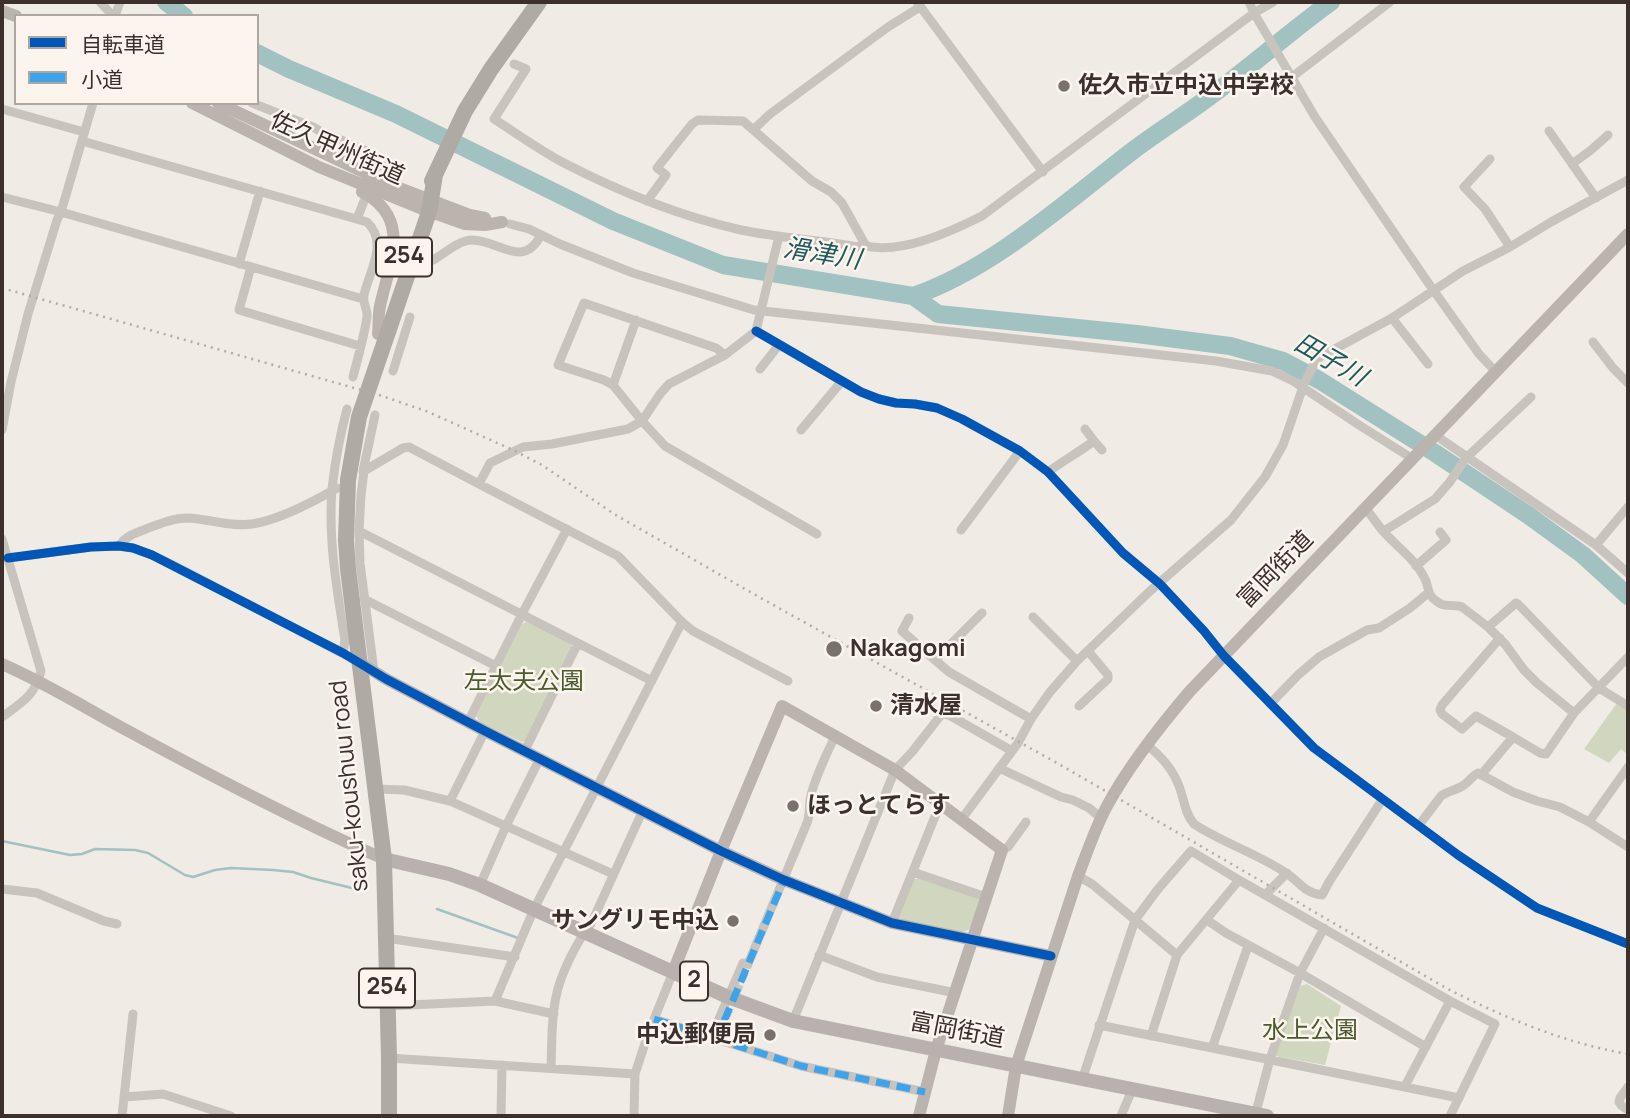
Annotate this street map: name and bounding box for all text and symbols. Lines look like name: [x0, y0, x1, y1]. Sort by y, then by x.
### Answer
legend: [14, 14, 259, 105]
text: 自転車道: [81, 30, 165, 58]
text: 小道: [81, 65, 123, 93]
place label: 佐久市立中込中学校: [1078, 72, 1294, 100]
marker: 佐久市立中込中学校: [1056, 78, 1072, 94]
street label: 佐久甲州街道: [265, 107, 409, 191]
water label: 滑津川: [781, 233, 863, 277]
road number: 254: [376, 238, 432, 276]
water label: 田子川: [1288, 328, 1372, 394]
street label: 富岡街道: [1232, 525, 1320, 615]
place label: Nakagomi: [850, 635, 966, 663]
marker: Nakagomi: [824, 639, 844, 659]
park label: 左太夫公園: [464, 668, 584, 696]
street label: saku-koushuu road: [325, 679, 375, 893]
place label: 清水屋: [890, 692, 962, 720]
marker: 清水屋: [868, 698, 884, 714]
place label: ほっとてらす: [807, 792, 951, 820]
marker: ほっとてらす: [785, 798, 801, 814]
place label: サングリモ中込: [551, 907, 719, 935]
marker: サングリモ中込: [725, 913, 741, 929]
road number: 2: [680, 962, 708, 1000]
road number: 254: [359, 968, 415, 1007]
street label: 富岡街道: [907, 1008, 1007, 1054]
park label: 水上公園: [1262, 1017, 1358, 1045]
place label: 中込郵便局: [636, 1021, 756, 1049]
marker: 中込郵便局: [762, 1027, 778, 1043]

